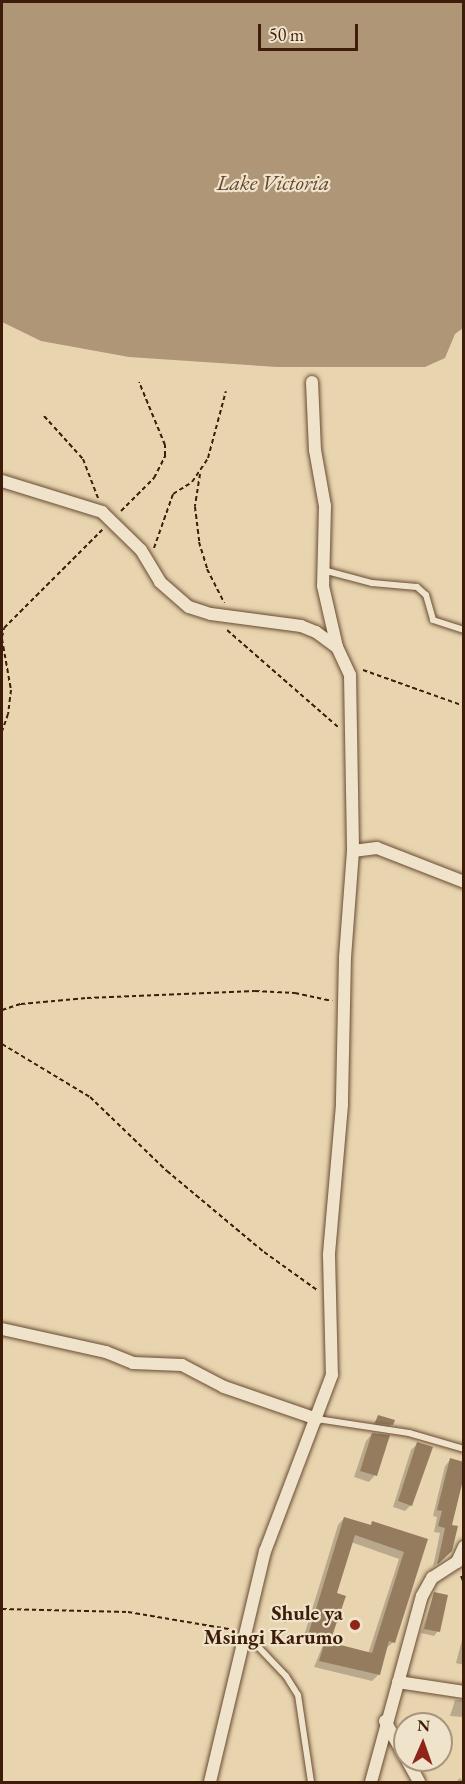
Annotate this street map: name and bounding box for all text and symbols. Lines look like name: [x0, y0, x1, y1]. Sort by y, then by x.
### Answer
scale bar: [261, 12, 362, 50]
text: 50 m: [269, 23, 304, 46]
water label: Lake Victoria: [217, 170, 329, 196]
place label: Shule ya Msingi Karumo: [203, 1600, 343, 1650]
marker: Shule ya Msingi Karumo: [348, 1618, 362, 1632]
north arrow: [393, 1712, 453, 1772]
text: N: [417, 1715, 430, 1736]

